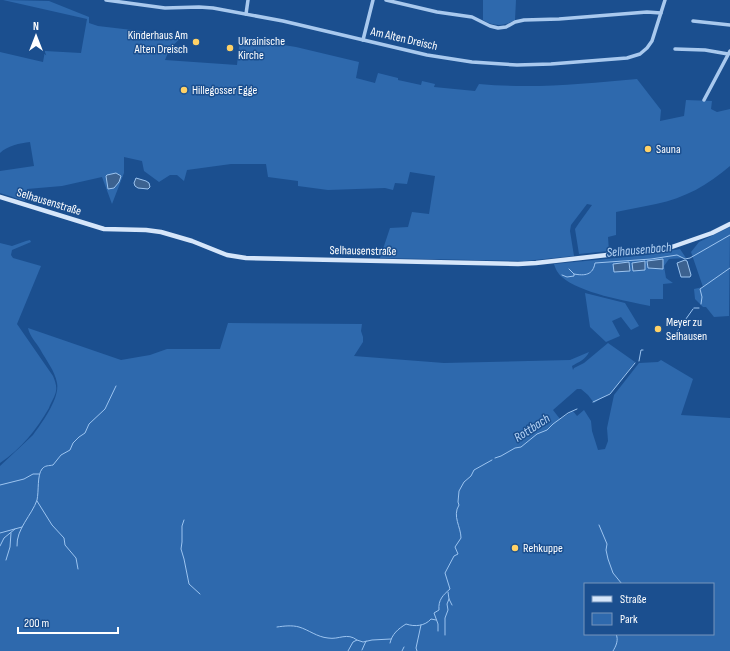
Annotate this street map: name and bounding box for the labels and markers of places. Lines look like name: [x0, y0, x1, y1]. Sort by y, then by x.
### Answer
place label: Kinderhaus Am Alten Dreisch: [128, 28, 188, 57]
place label: Ukrainische Kirche: [238, 34, 285, 63]
marker: Kinderhaus Am Alten Dreisch: [191, 37, 201, 47]
marker: Ukrainische Kirche: [225, 43, 235, 53]
place label: Hillegosser Egge: [192, 83, 257, 98]
marker: Hillegosser Egge: [179, 85, 189, 95]
place label: Sauna: [656, 142, 681, 157]
marker: Sauna: [643, 144, 653, 154]
place label: Meyer zu Selhausen: [666, 315, 707, 344]
marker: Meyer zu Selhausen: [653, 324, 663, 334]
place label: Rehkuppe: [523, 541, 563, 556]
marker: Rehkuppe: [510, 543, 520, 553]

